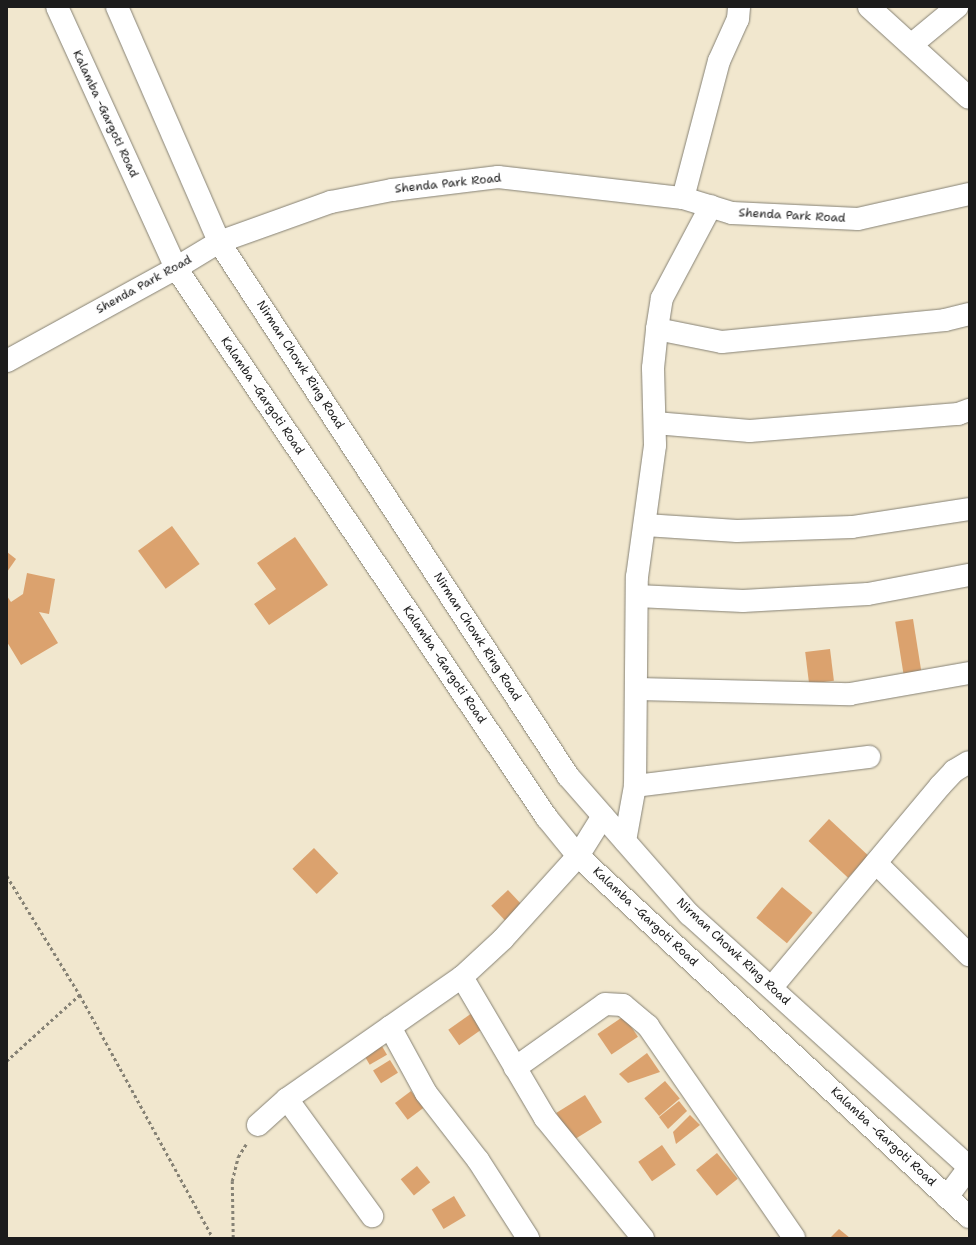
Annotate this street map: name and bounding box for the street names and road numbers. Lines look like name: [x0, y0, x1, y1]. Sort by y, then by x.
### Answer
street label: Kalamba -Gargoti Road: [69, 48, 141, 180]
street label: Shenda Park Road: [394, 171, 502, 197]
street label: Shenda Park Road: [738, 206, 846, 226]
street label: Shenda Park Road: [94, 253, 194, 317]
street label: Nirman Chowk Ring Road: [253, 298, 347, 432]
street label: Kalamba -Gargoti Road: [217, 334, 307, 458]
street label: Nirman Chowk Ring Road: [430, 570, 524, 704]
street label: Kalamba -Gargoti Road: [399, 603, 489, 727]
street label: Kalamba -Gargoti Road: [589, 864, 701, 970]
street label: Nirman Chowk Ring Road: [673, 896, 793, 1008]
street label: Kalamba -Gargoti Road: [827, 1084, 939, 1190]

